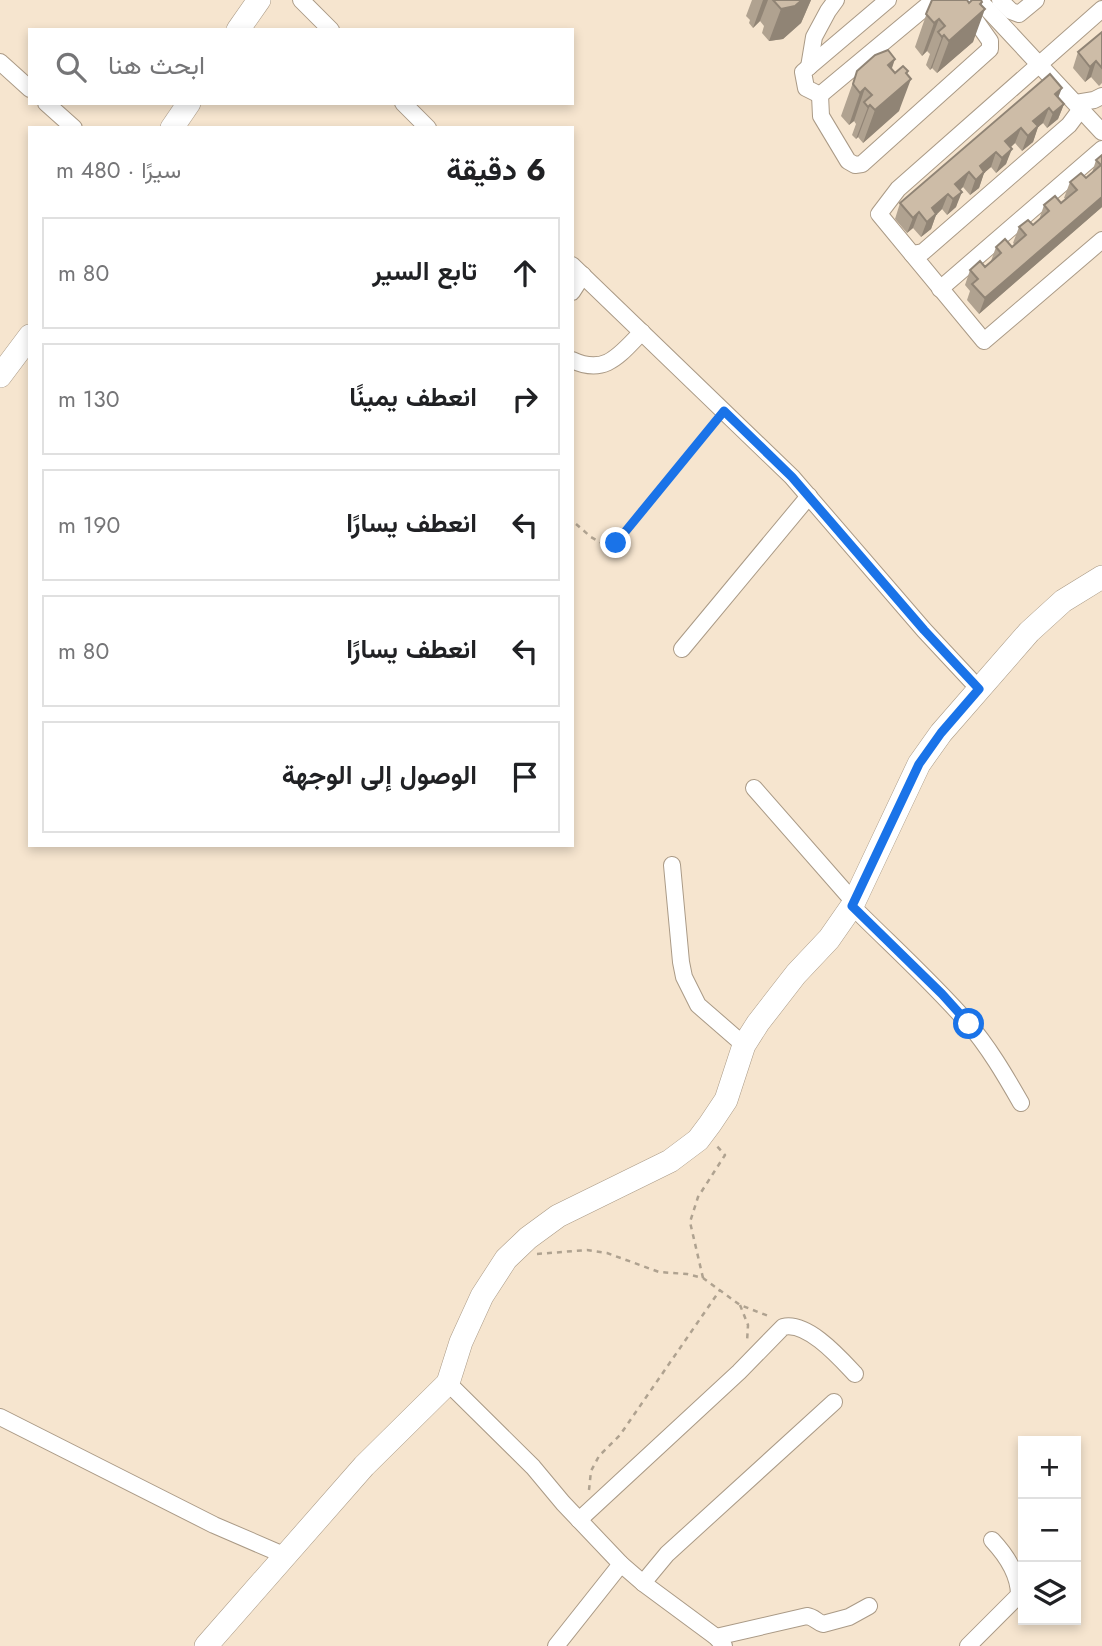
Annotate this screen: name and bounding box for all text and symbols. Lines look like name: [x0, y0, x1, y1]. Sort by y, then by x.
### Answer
search box: [28, 28, 574, 105]
text: ابحث هنا: [108, 46, 205, 84]
icon: search: [52, 48, 90, 86]
text: 6 دقيقة: [446, 148, 546, 191]
text: سيرًا · 480 m: [56, 153, 181, 187]
text: تابع السير: [372, 252, 477, 290]
icon: ahead: [506, 254, 544, 292]
text: 80 m: [58, 256, 109, 290]
text: انعطف يمينًا: [349, 378, 477, 416]
icon: right: [506, 380, 544, 418]
text: 130 m: [58, 382, 120, 416]
text: انعطف يسارًا: [346, 504, 477, 542]
icon: left: [506, 506, 544, 544]
text: 190 m: [58, 508, 120, 542]
route end: [600, 527, 631, 558]
text: انعطف يسارًا: [346, 630, 477, 668]
icon: left: [506, 632, 544, 670]
text: 80 m: [58, 634, 109, 668]
text: الوصول إلى الوجهة: [282, 756, 477, 794]
icon: arrive: [506, 758, 544, 796]
route start: [953, 1008, 984, 1039]
map controls: [1018, 1436, 1081, 1625]
button: +: [1018, 1436, 1081, 1499]
button: −: [1018, 1499, 1081, 1562]
button: layers: [1018, 1562, 1081, 1625]

